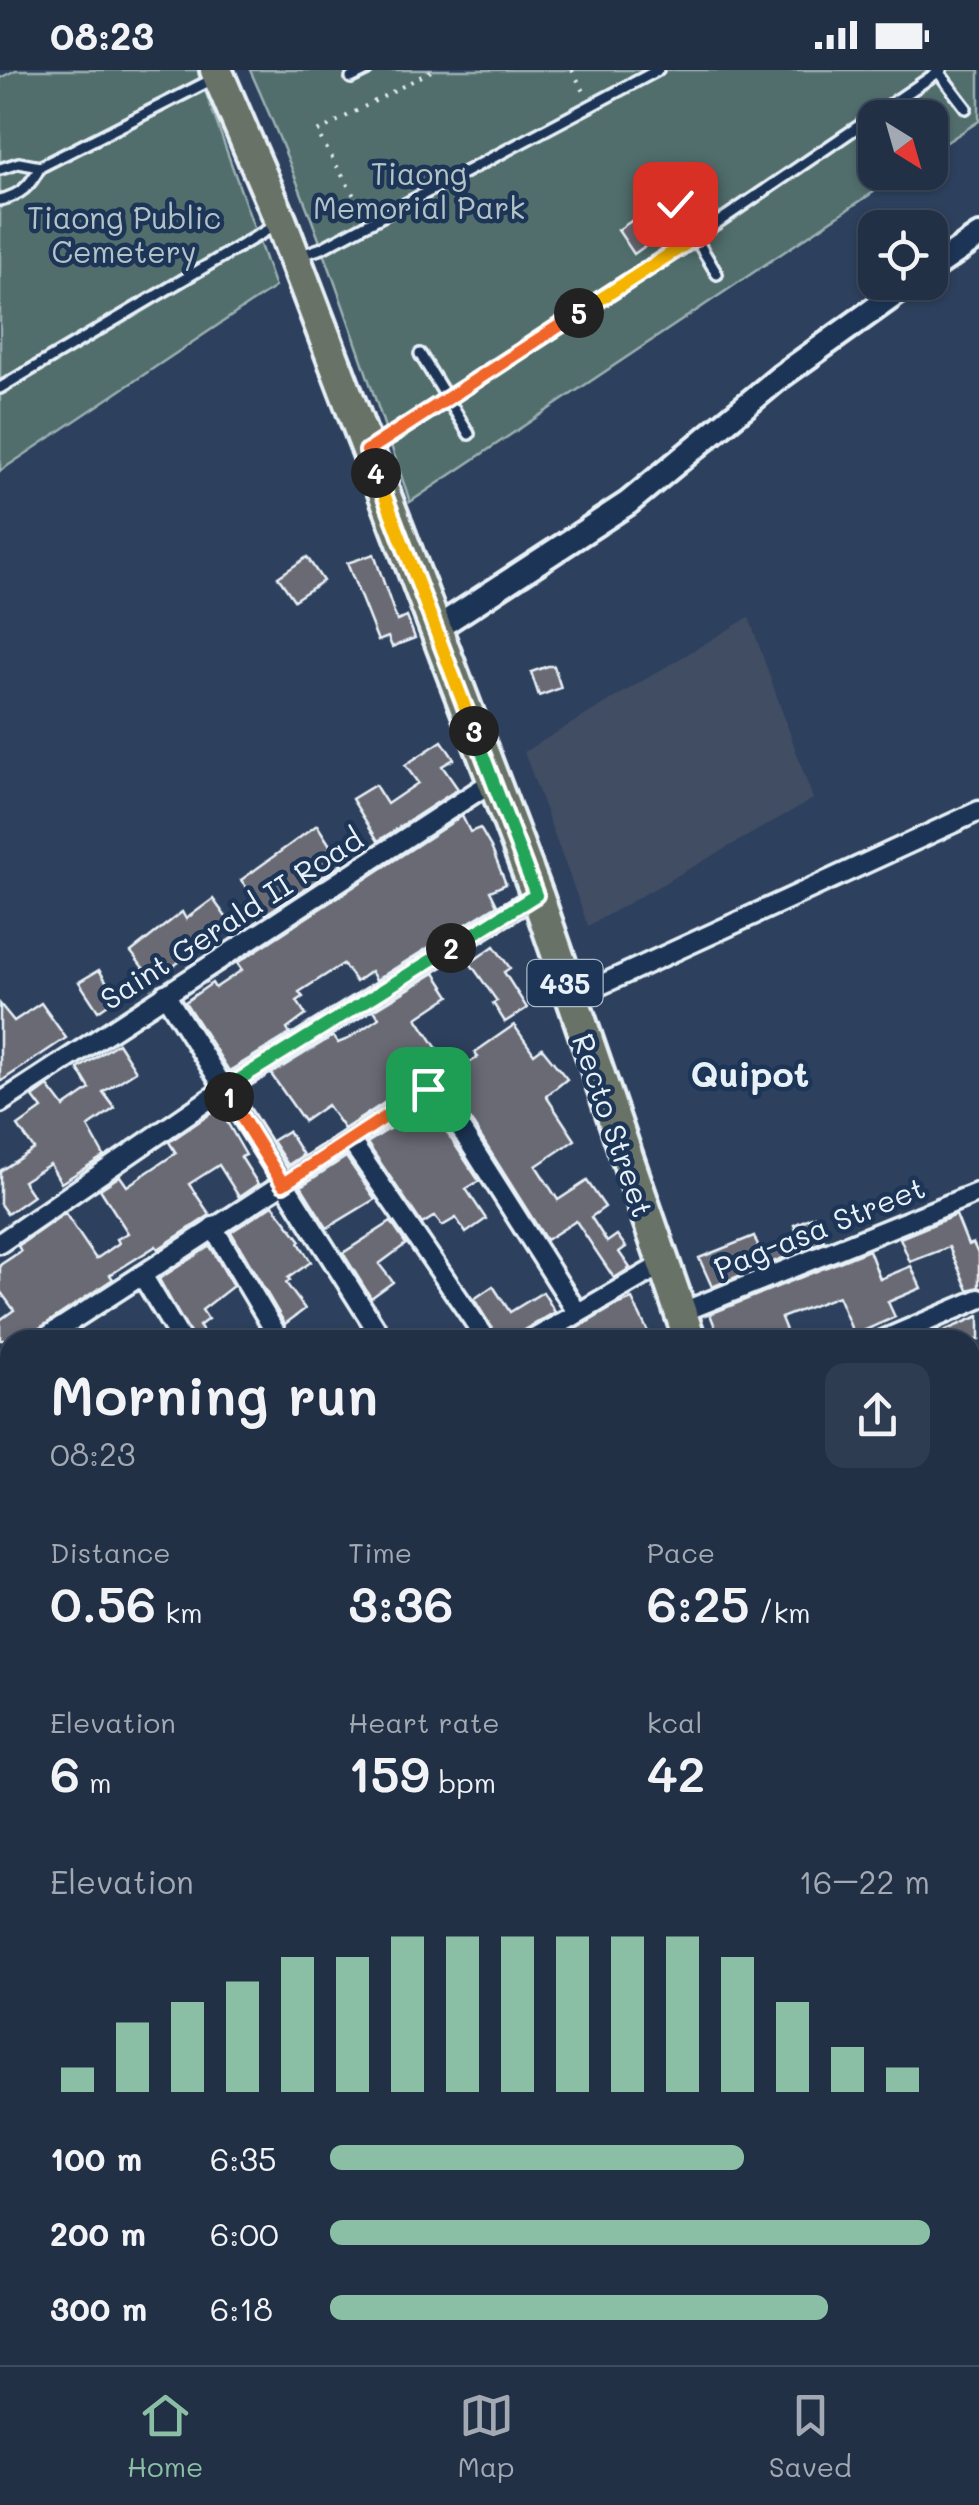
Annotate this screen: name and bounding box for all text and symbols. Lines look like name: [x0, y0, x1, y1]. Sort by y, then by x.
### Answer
text: 08:23: [50, 10, 154, 60]
north arrow: [858, 100, 948, 190]
map controls: [858, 100, 948, 300]
park label: Tiaong Memorial Park: [313, 153, 525, 227]
pin: [633, 162, 718, 247]
icon: check: [648, 177, 703, 232]
park label: Tiaong Public Cemetery: [27, 197, 221, 271]
button: locate: [858, 210, 948, 300]
pin: 5: [554, 288, 604, 338]
text: 5: [571, 295, 587, 331]
pin: 4: [351, 448, 401, 498]
text: 4: [367, 455, 385, 491]
pin: 3: [449, 706, 499, 756]
text: 3: [466, 713, 482, 749]
street label: Saint Gerald II Road: [92, 818, 370, 1018]
pin: 2: [426, 923, 476, 973]
text: 2: [443, 930, 459, 966]
road number: 435: [528, 960, 602, 1006]
street label: Recto Street: [564, 1028, 664, 1222]
pin: [386, 1047, 471, 1132]
district label: Quipot: [691, 1050, 809, 1096]
icon: arrive: [401, 1062, 456, 1117]
pin: 1: [204, 1072, 254, 1122]
text: 1: [223, 1079, 235, 1115]
street label: Pag-asa Street: [708, 1166, 930, 1288]
text: Morning run: [50, 1358, 378, 1430]
button: share: [825, 1363, 930, 1468]
text: 08:23: [50, 1432, 136, 1474]
text: Distance: [50, 1534, 171, 1570]
text: Time: [348, 1534, 412, 1570]
text: Pace: [647, 1534, 715, 1570]
text: 0.56: [50, 1570, 156, 1636]
text: 3:36: [348, 1570, 454, 1636]
text: 6:25: [647, 1570, 750, 1636]
text: km: [156, 1594, 203, 1630]
text: /km: [750, 1594, 811, 1630]
text: Elevation: [50, 1704, 176, 1740]
text: Heart rate: [348, 1704, 500, 1740]
text: kcal: [647, 1704, 702, 1740]
text: 6: [50, 1740, 80, 1806]
text: 159: [348, 1740, 430, 1806]
text: 42: [647, 1740, 705, 1806]
text: m: [80, 1764, 112, 1800]
text: bpm: [430, 1764, 496, 1800]
text: Elevation: [50, 1860, 194, 1902]
text: 16–22 m: [799, 1860, 930, 1902]
text: 100 m: [50, 2137, 142, 2179]
text: 6:35: [210, 2137, 277, 2179]
text: 200 m: [50, 2212, 146, 2254]
text: 6:00: [210, 2212, 279, 2254]
text: 300 m: [50, 2287, 147, 2329]
text: 6:18: [210, 2287, 273, 2329]
tab: Home: [127, 2388, 203, 2484]
tab: Map: [458, 2388, 515, 2484]
tab: Saved: [769, 2388, 852, 2484]

